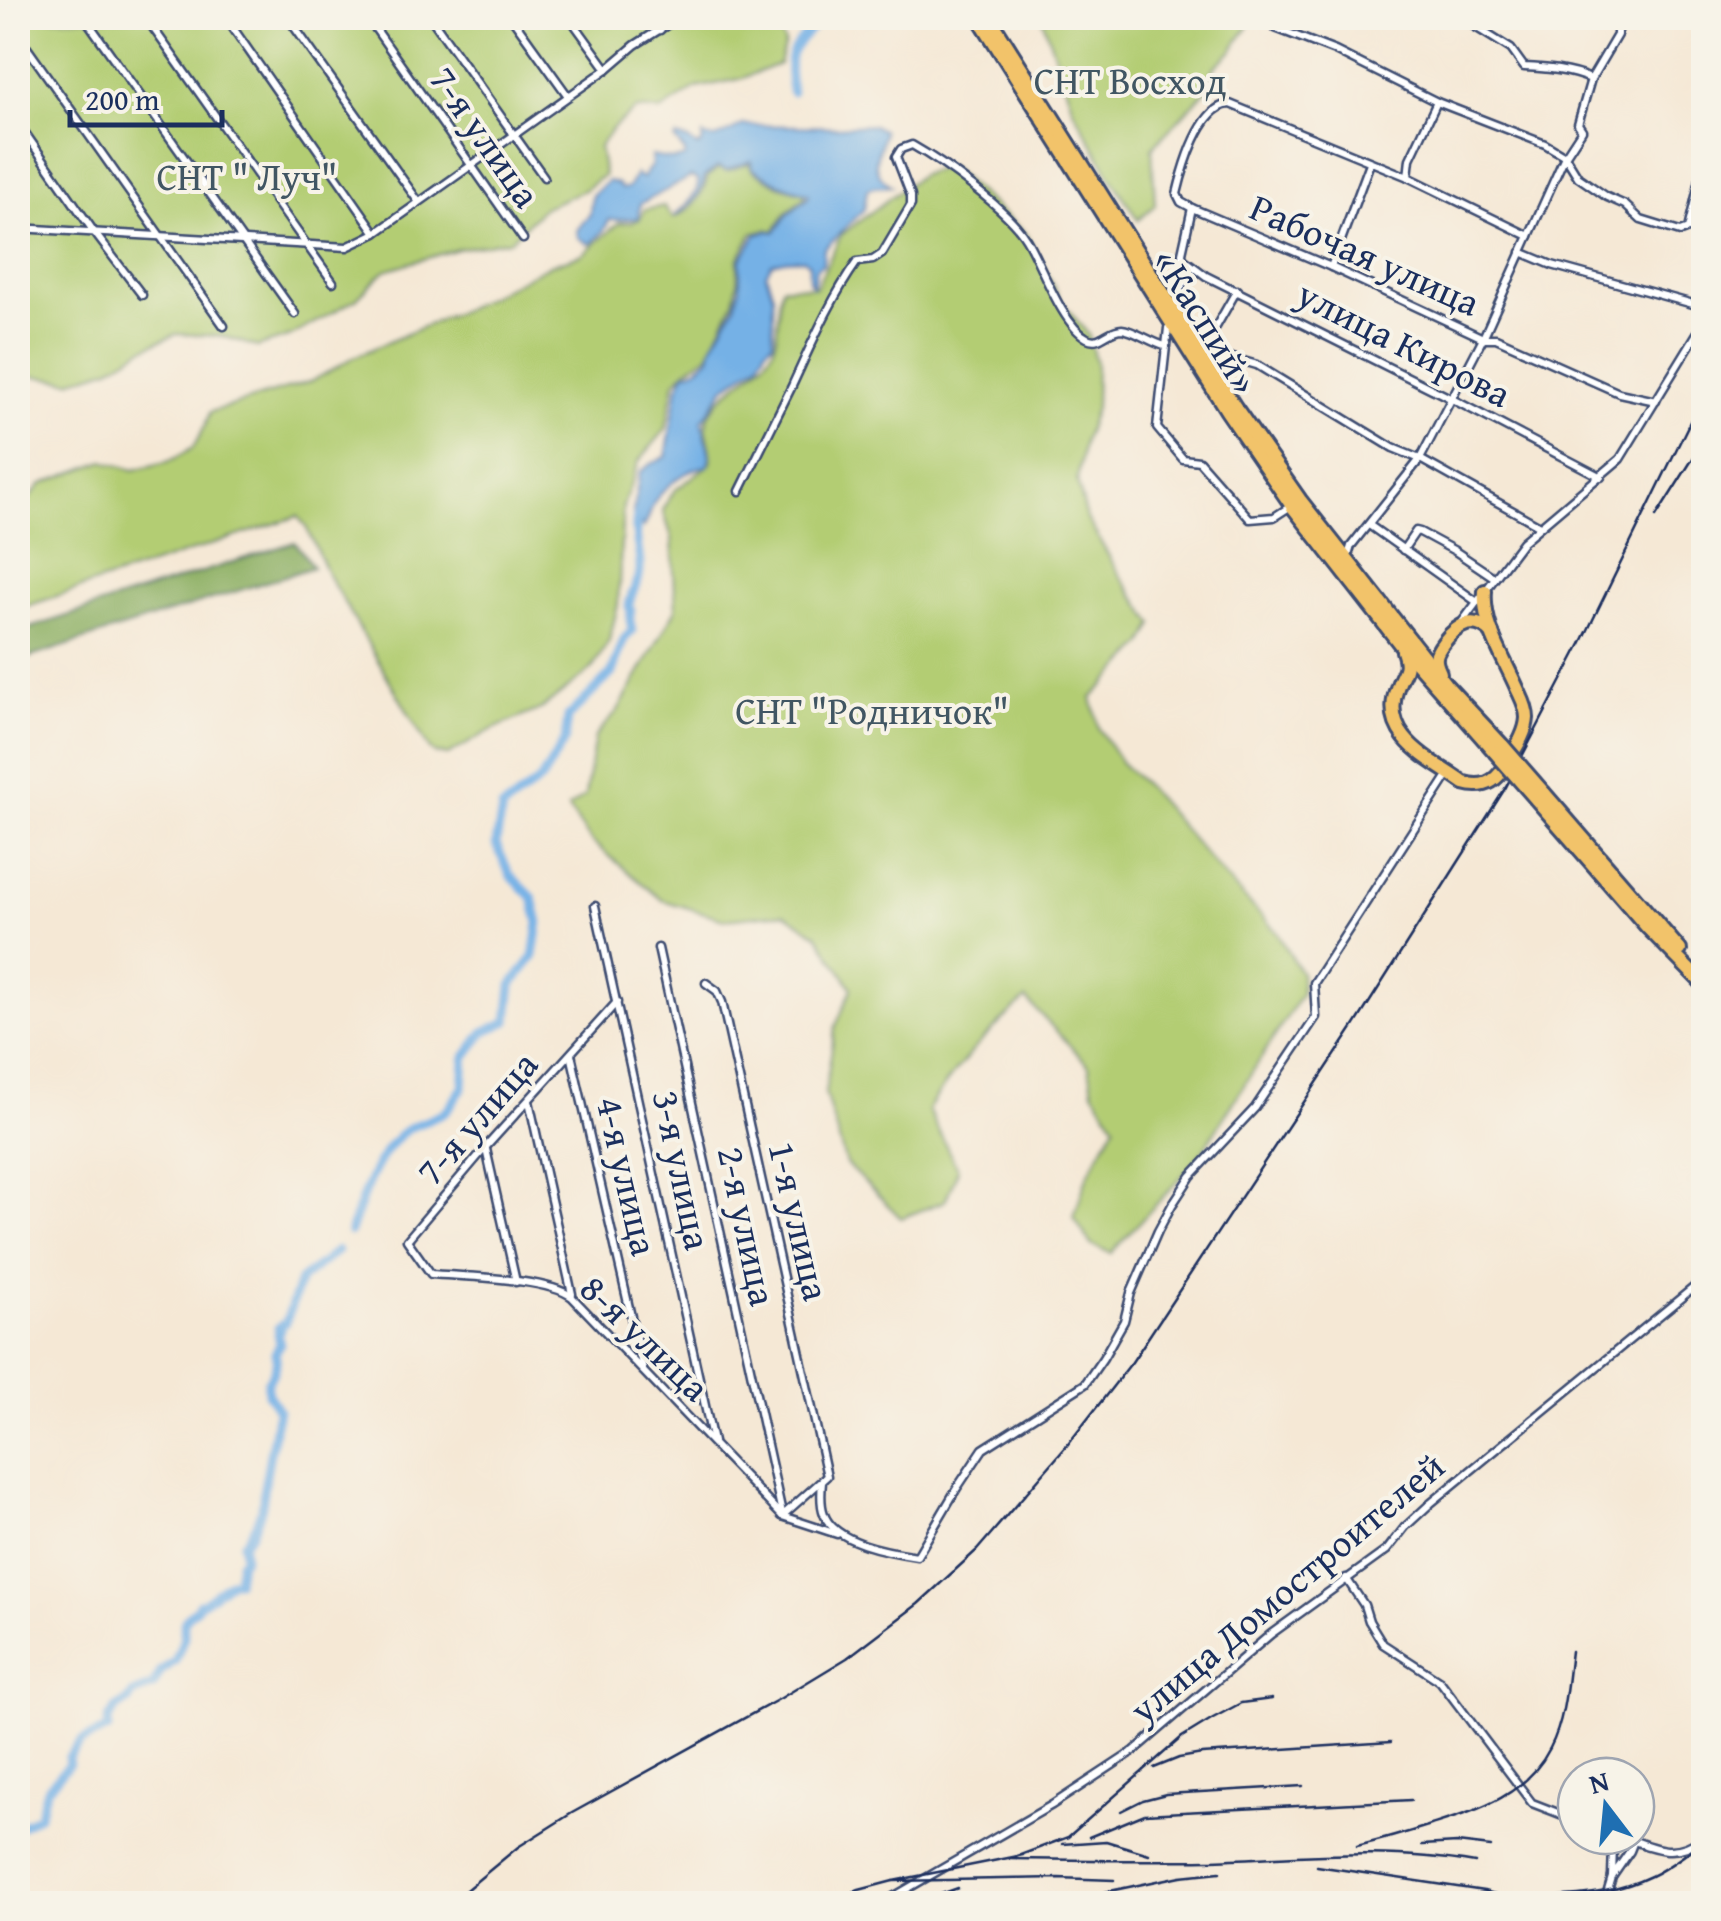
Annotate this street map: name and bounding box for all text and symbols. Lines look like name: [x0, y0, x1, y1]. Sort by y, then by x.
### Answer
park label: СНТ Восход: [1034, 52, 1226, 108]
street label: 7-я улица: [417, 54, 555, 219]
scale bar: [70, 65, 222, 127]
text: 200 m: [85, 77, 160, 121]
park label: СНТ " Луч": [156, 148, 338, 204]
street label: Рабочая улица: [1242, 178, 1489, 330]
street label: «Каспий»: [1140, 237, 1274, 404]
street label: улица Кирова: [1287, 265, 1521, 421]
park label: СНТ "Родничок": [735, 682, 1009, 738]
street label: 7-я улица: [402, 1038, 550, 1197]
street label: 3-я улица: [639, 1085, 727, 1255]
street label: 4-я улица: [583, 1091, 673, 1261]
street label: 1-я улица: [755, 1136, 845, 1306]
street label: 2-я улица: [704, 1141, 792, 1311]
street label: 8-я улица: [568, 1261, 723, 1414]
street label: улица Домостроителей: [1116, 1438, 1456, 1737]
north arrow: [1556, 1756, 1656, 1856]
text: N: [1584, 1759, 1614, 1804]

